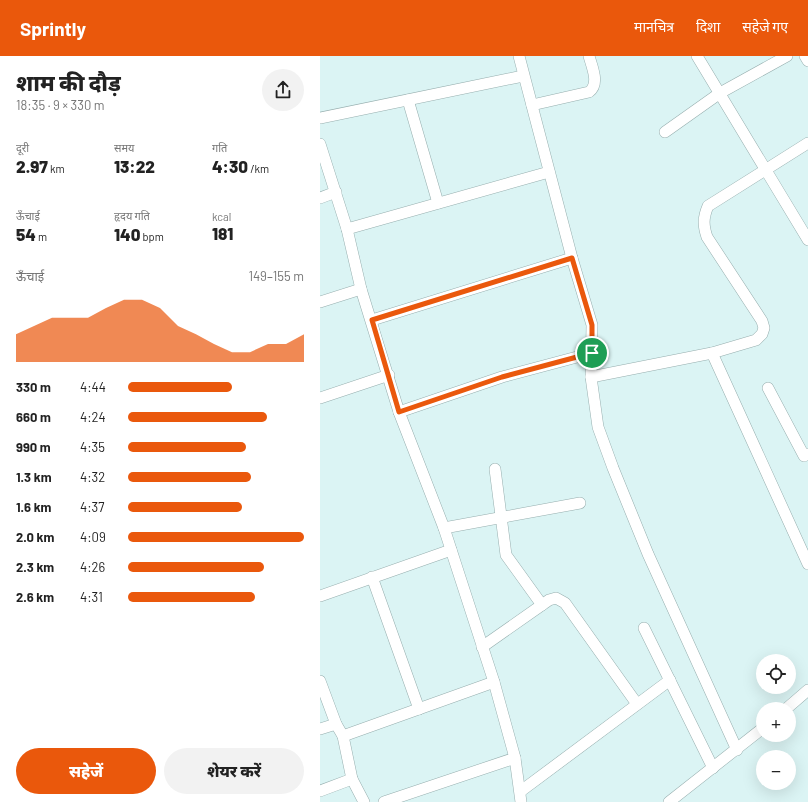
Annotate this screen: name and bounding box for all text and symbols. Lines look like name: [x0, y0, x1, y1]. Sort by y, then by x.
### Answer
text: Sprintly: [20, 17, 86, 40]
text: मानचित्र: [634, 18, 674, 35]
text: दिशा: [696, 18, 720, 35]
text: सहेजे गए: [742, 18, 788, 35]
text: शाम की दौड़: [16, 69, 121, 95]
button: share: [262, 69, 304, 111]
text: 18:35 · 9 × 330 m: [16, 97, 105, 113]
text: दूरी: [16, 141, 29, 154]
text: समय: [114, 141, 134, 154]
text: गति: [212, 141, 227, 154]
text: 2.97: [16, 156, 48, 176]
text: 13:22: [114, 156, 155, 176]
text: 4:30: [212, 156, 248, 176]
text: km: [48, 162, 65, 175]
text: /km: [248, 162, 269, 175]
text: ऊँचाई: [16, 209, 40, 222]
text: हृदय गति: [114, 209, 150, 222]
text: kcal: [212, 210, 231, 223]
text: 181: [212, 223, 233, 243]
text: 54: [16, 224, 36, 244]
text: 140: [114, 224, 140, 244]
text: m: [36, 230, 47, 243]
text: bpm: [140, 230, 164, 243]
text: ऊँचाई: [16, 268, 44, 284]
text: 149–155 m: [248, 268, 304, 284]
pin: [575, 336, 609, 370]
icon: arrive: [581, 342, 603, 364]
text: 330 m: [16, 379, 51, 395]
text: 4:44: [80, 379, 106, 395]
text: 660 m: [16, 409, 51, 425]
text: 4:24: [80, 409, 106, 425]
text: 990 m: [16, 439, 51, 455]
text: 4:35: [80, 439, 105, 455]
text: 1.3 km: [16, 469, 52, 485]
text: 4:32: [80, 469, 105, 485]
text: 1.6 km: [16, 499, 51, 515]
text: 4:37: [80, 499, 104, 515]
text: 2.0 km: [16, 529, 54, 545]
text: 4:09: [80, 529, 106, 545]
text: 2.3 km: [16, 559, 54, 575]
text: 4:26: [80, 559, 105, 575]
text: 2.6 km: [16, 589, 54, 605]
text: 4:31: [80, 589, 103, 605]
map controls: [756, 654, 796, 790]
button: locate: [756, 654, 796, 694]
button: +: [756, 702, 796, 742]
button: सहेजें: [16, 748, 156, 794]
button: शेयर करें: [164, 748, 304, 794]
button: −: [756, 750, 796, 790]

